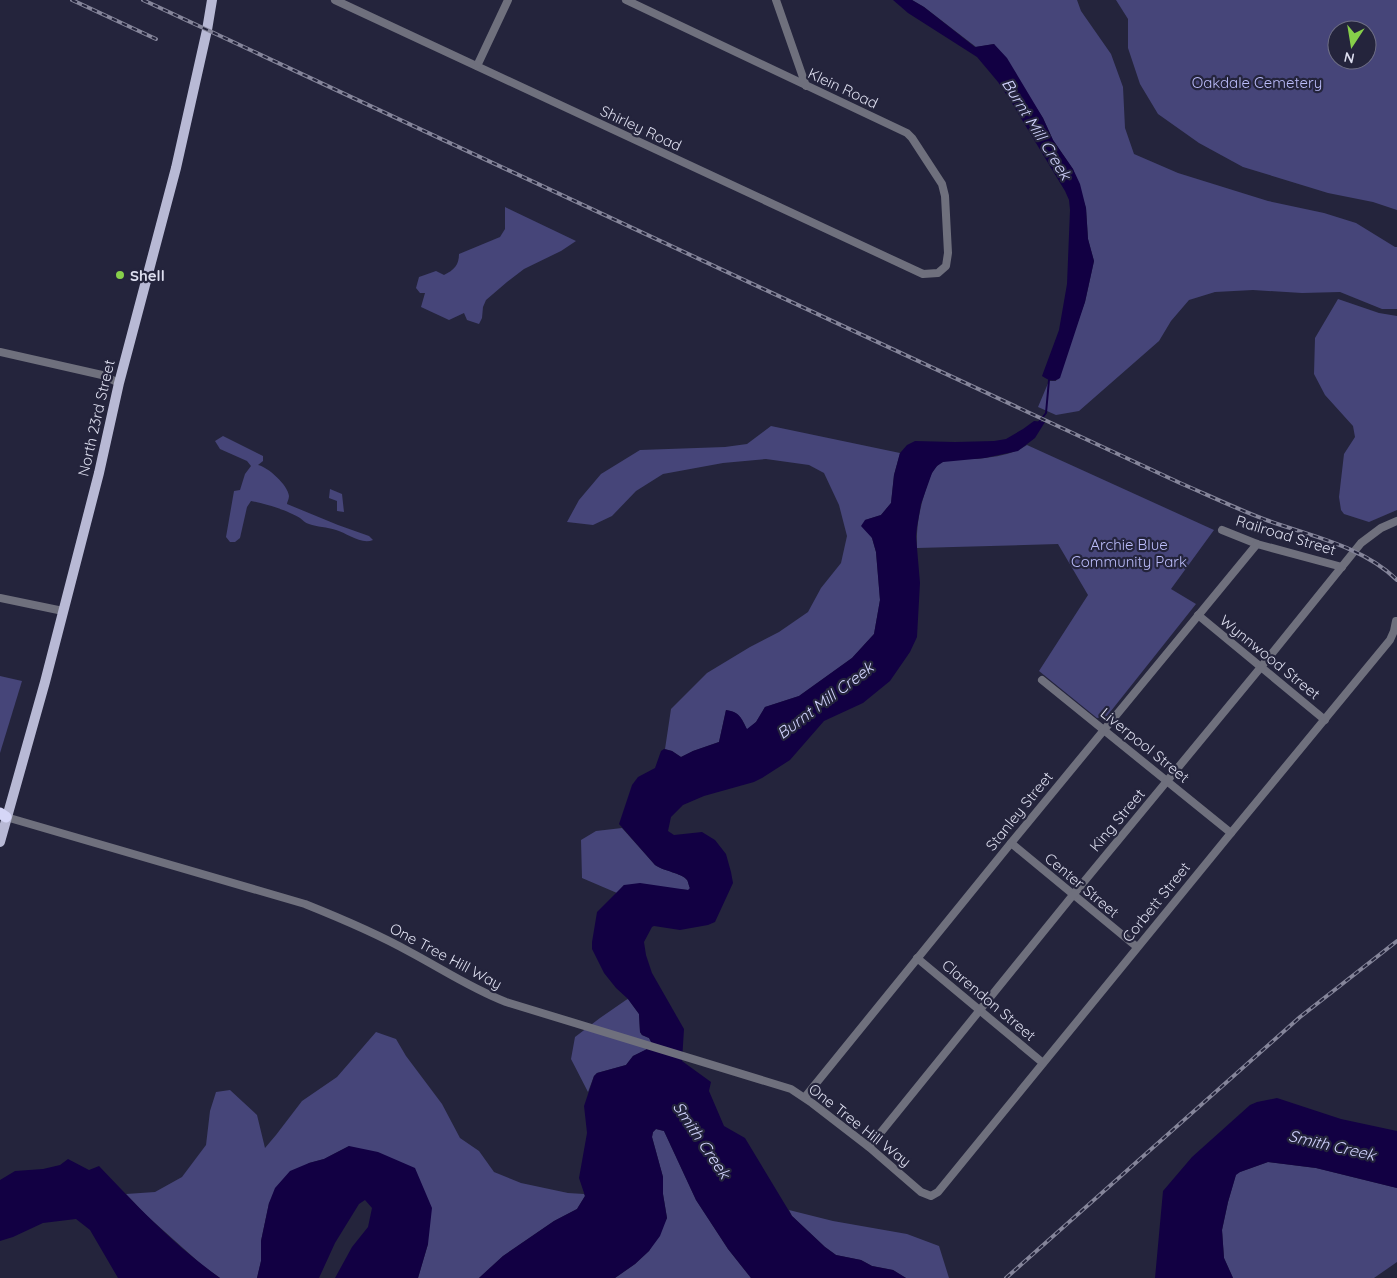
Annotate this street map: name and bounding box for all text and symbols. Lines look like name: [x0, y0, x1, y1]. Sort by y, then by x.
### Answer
north arrow: [1327, 20, 1377, 70]
text: N: [1342, 48, 1356, 68]
street label: Klein Road: [805, 64, 881, 112]
park label: Oakdale Cemetery: [1192, 73, 1322, 92]
water label: Burnt Mill Creek: [998, 75, 1077, 185]
street label: Shirley Road: [597, 101, 685, 155]
place label: Shell: [130, 266, 165, 285]
marker: Shell: [114, 269, 126, 281]
street label: North 23rd Street: [73, 358, 119, 478]
street label: Railroad Street: [1234, 511, 1338, 559]
park label: Archie Blue Community Park: [1071, 535, 1187, 571]
street label: Wynnwood Street: [1216, 611, 1324, 703]
water label: Burnt Mill Creek: [773, 656, 878, 743]
street label: Liverpool Street: [1097, 703, 1193, 787]
street label: Stanley Street: [981, 767, 1057, 855]
street label: King Street: [1085, 785, 1149, 855]
street label: Center Street: [1041, 848, 1123, 922]
street label: Corbett Street: [1118, 858, 1194, 946]
street label: One Tree Hill Way: [387, 918, 505, 994]
street label: Clarendon Street: [938, 955, 1040, 1045]
street label: One Tree Hill Way: [805, 1079, 915, 1171]
water label: Smith Creek: [669, 1098, 736, 1184]
water label: Smith Creek: [1286, 1125, 1379, 1165]

